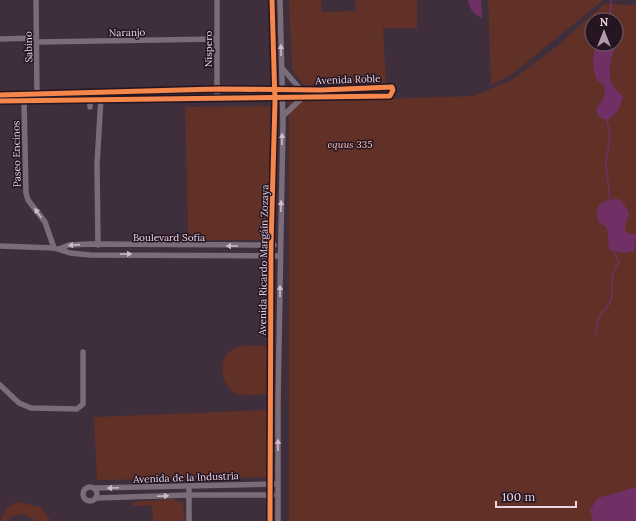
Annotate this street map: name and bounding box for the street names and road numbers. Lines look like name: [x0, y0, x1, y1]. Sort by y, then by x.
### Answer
street label: Naranjo: [109, 26, 146, 39]
street label: Sabino: [22, 31, 35, 63]
street label: Níspero: [202, 31, 215, 67]
street label: Avenida Roble: [314, 72, 381, 87]
street label: Paseo Encinos: [9, 120, 24, 187]
street label: Avenida Ricardo Margáin Zozaya: [256, 185, 271, 337]
street label: Boulevard Sofía: [133, 231, 205, 244]
street label: Avenida de la Industria: [132, 469, 239, 486]

